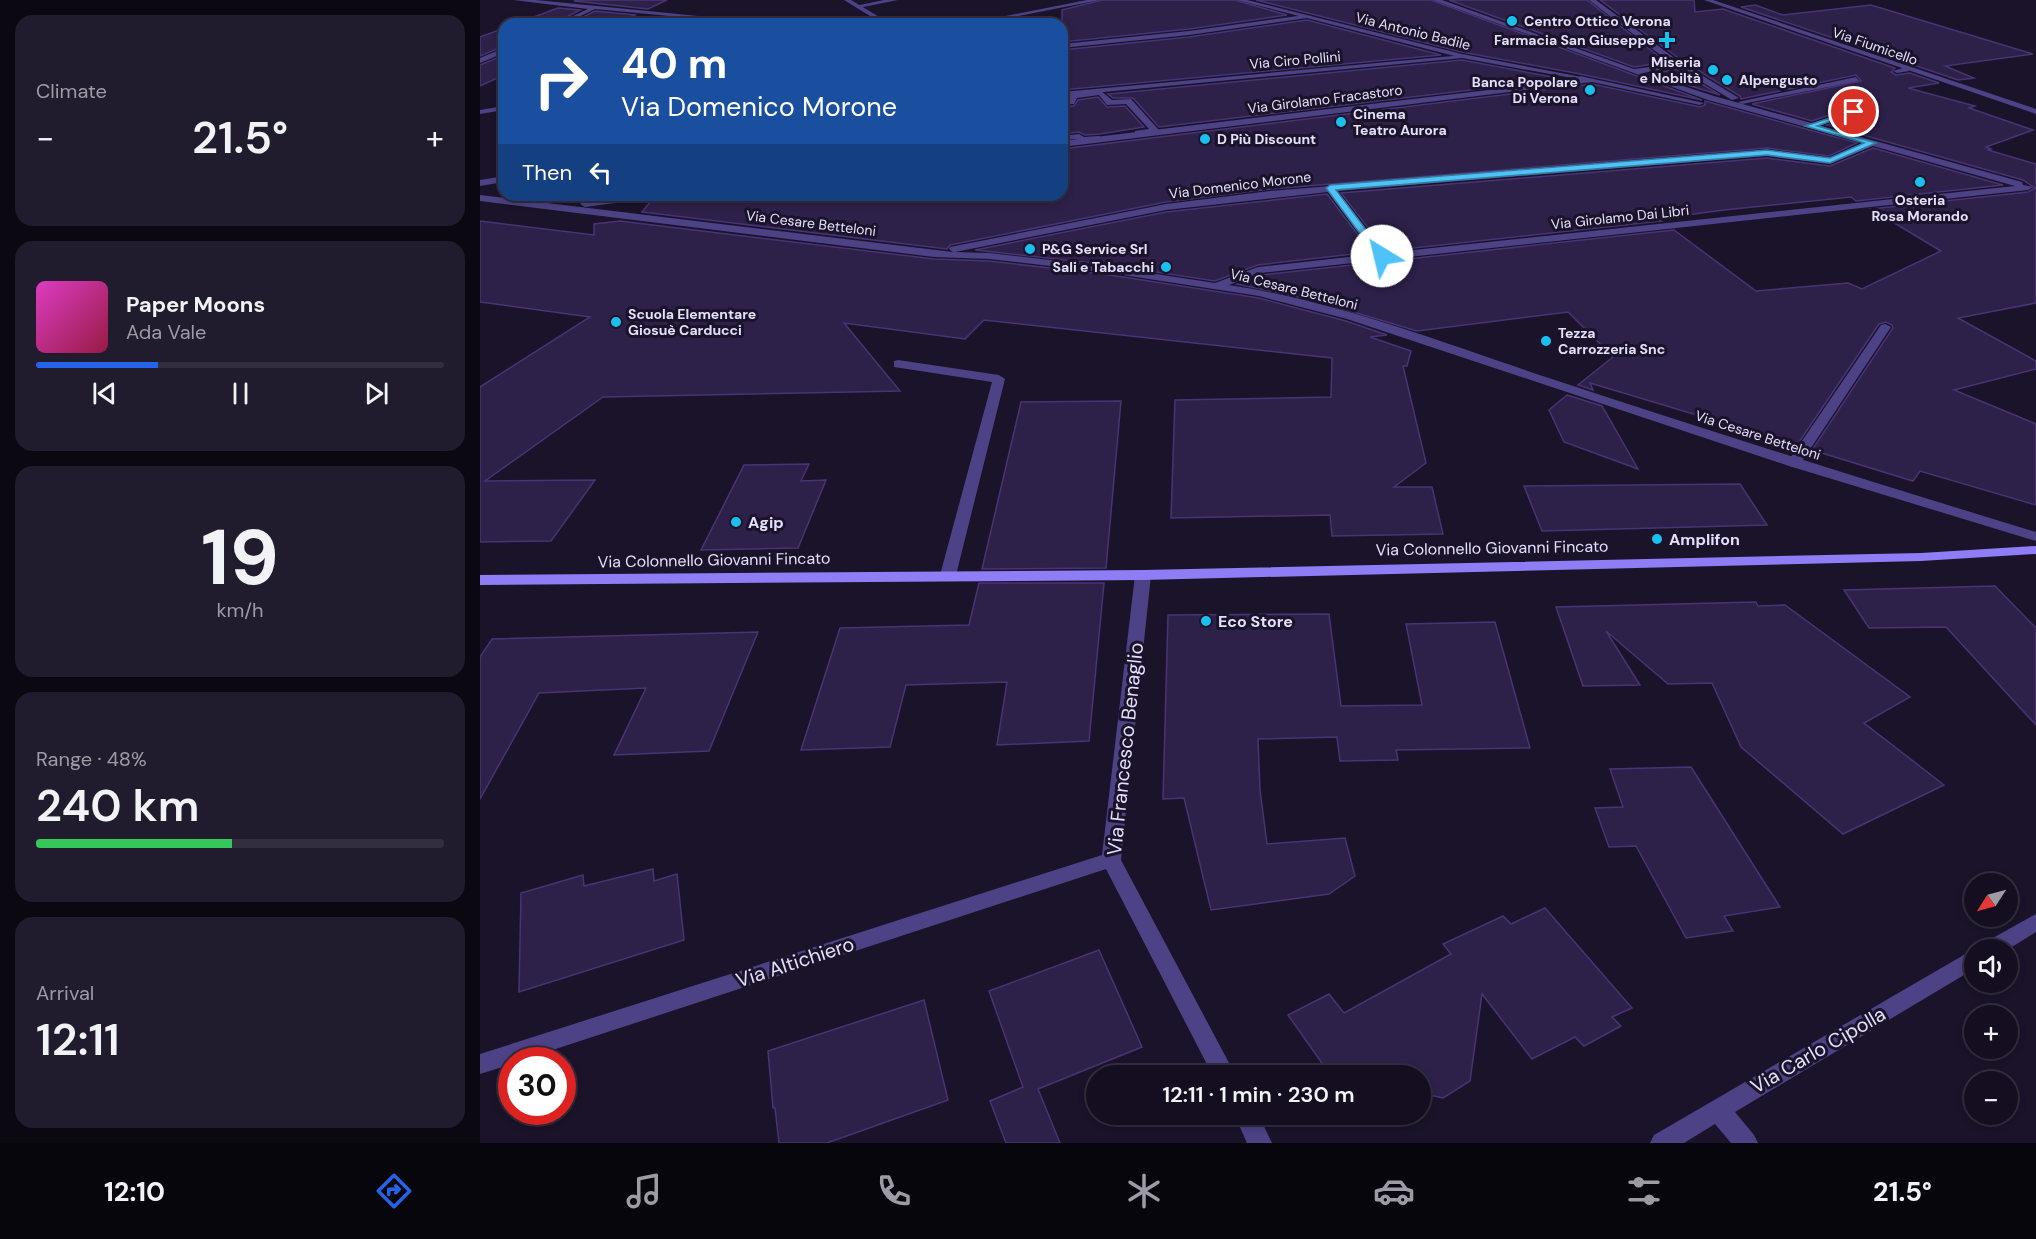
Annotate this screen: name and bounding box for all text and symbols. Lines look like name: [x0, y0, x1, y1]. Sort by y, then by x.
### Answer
street label: Via Antonio Badile: [1354, 8, 1472, 54]
place label: Centro Ottico Verona: [1524, 12, 1671, 30]
marker: Centro Ottico Verona: [1505, 14, 1519, 28]
street label: Via Fiumicello: [1830, 23, 1920, 69]
place label: Farmacia San Giuseppe: [1494, 31, 1655, 49]
marker: Farmacia San Giuseppe: [1660, 33, 1674, 47]
text: 40 m: [621, 36, 727, 91]
icon: right: [522, 42, 600, 120]
street label: Via Ciro Pollini: [1249, 47, 1341, 73]
place label: Miseria e Nobiltà: [1640, 53, 1701, 87]
marker: Miseria e Nobiltà: [1706, 63, 1720, 77]
place label: Alpengusto: [1739, 71, 1818, 89]
place label: Banca Popolare Di Verona: [1472, 73, 1578, 107]
marker: Alpengusto: [1720, 73, 1734, 87]
text: Climate: [36, 78, 107, 104]
street label: Via Girolamo Fracastoro: [1247, 81, 1403, 117]
marker: Banca Popolare Di Verona: [1583, 83, 1597, 97]
pin: [1828, 86, 1879, 137]
text: Via Domenico Morone: [621, 89, 897, 124]
icon: arrive: [1837, 95, 1870, 128]
place label: Cinema Teatro Aurora: [1353, 105, 1447, 139]
text: 21.5°: [192, 108, 288, 167]
marker: Cinema Teatro Aurora: [1334, 115, 1348, 129]
text: −: [36, 116, 54, 159]
text: +: [426, 116, 444, 159]
place label: D Più Discount: [1217, 130, 1316, 148]
marker: D Più Discount: [1198, 132, 1212, 146]
icon: left: [584, 156, 617, 189]
text: Then: [522, 158, 572, 187]
street label: Via Domenico Morone: [1168, 167, 1312, 203]
marker: Osteria Rosa Morando: [1913, 175, 1927, 189]
place label: Osteria Rosa Morando: [1871, 191, 1969, 225]
street label: Via Girolamo Dai Libri: [1550, 201, 1690, 233]
street label: Via Cesare Betteloni: [745, 206, 877, 240]
position arrow: [1350, 224, 1414, 288]
place label: P&G Service Srl: [1042, 240, 1148, 258]
marker: P&G Service Srl: [1023, 242, 1037, 256]
place label: Sali e Tabacchi: [1053, 258, 1154, 276]
marker: Sali e Tabacchi: [1159, 260, 1173, 274]
street label: Via Cesare Betteloni: [1228, 264, 1360, 314]
text: Paper Moons: [126, 290, 265, 319]
place label: Scuola Elementare Giosuè Carducci: [628, 305, 756, 339]
marker: Scuola Elementare Giosuè Carducci: [609, 315, 623, 329]
text: Ada Vale: [126, 319, 206, 345]
place label: Tezza Carrozzeria Snc: [1558, 324, 1665, 358]
marker: Tezza Carrozzeria Snc: [1539, 334, 1553, 348]
icon: previous: [88, 377, 121, 410]
icon: pause: [224, 377, 257, 410]
icon: next: [360, 377, 393, 410]
street label: Via Cesare Betteloni: [1693, 406, 1823, 464]
text: 19: [201, 507, 279, 608]
place label: Agip: [748, 512, 784, 533]
marker: Agip: [729, 515, 743, 529]
place label: Amplifon: [1669, 529, 1740, 550]
marker: Amplifon: [1650, 532, 1664, 546]
street label: Via Colonnello Giovanni Fincato: [1375, 535, 1609, 561]
street label: Via Colonnello Giovanni Fincato: [597, 547, 831, 573]
text: km/h: [216, 597, 264, 623]
place label: Eco Store: [1218, 611, 1293, 632]
marker: Eco Store: [1199, 614, 1213, 628]
street label: Via Francesco Benaglio: [1101, 641, 1149, 857]
text: Range · 48%: [36, 746, 147, 772]
text: 240 km: [36, 776, 199, 835]
north arrow: [1964, 873, 2018, 927]
map controls: [1964, 873, 2018, 1125]
street label: Via Altichiero: [733, 931, 857, 993]
button: sound: [1964, 939, 2018, 993]
text: Arrival: [36, 980, 94, 1006]
street label: Via Carlo Cipolla: [1746, 1001, 1890, 1099]
button: +: [1964, 1005, 2018, 1059]
text: 12:11: [36, 1010, 120, 1069]
speed limit sign: 30: [498, 1047, 576, 1125]
button: −: [1964, 1071, 2018, 1125]
text: 12:11 · 1 min · 230 m: [1162, 1080, 1355, 1109]
icon: directions: [373, 1170, 415, 1212]
icon: music: [623, 1170, 665, 1212]
icon: phone: [873, 1170, 915, 1212]
icon: climate: [1123, 1170, 1165, 1212]
icon: car: [1373, 1170, 1415, 1212]
icon: filters: [1623, 1170, 1665, 1212]
text: 12:10: [104, 1174, 165, 1209]
text: 21.5°: [1873, 1174, 1932, 1209]

